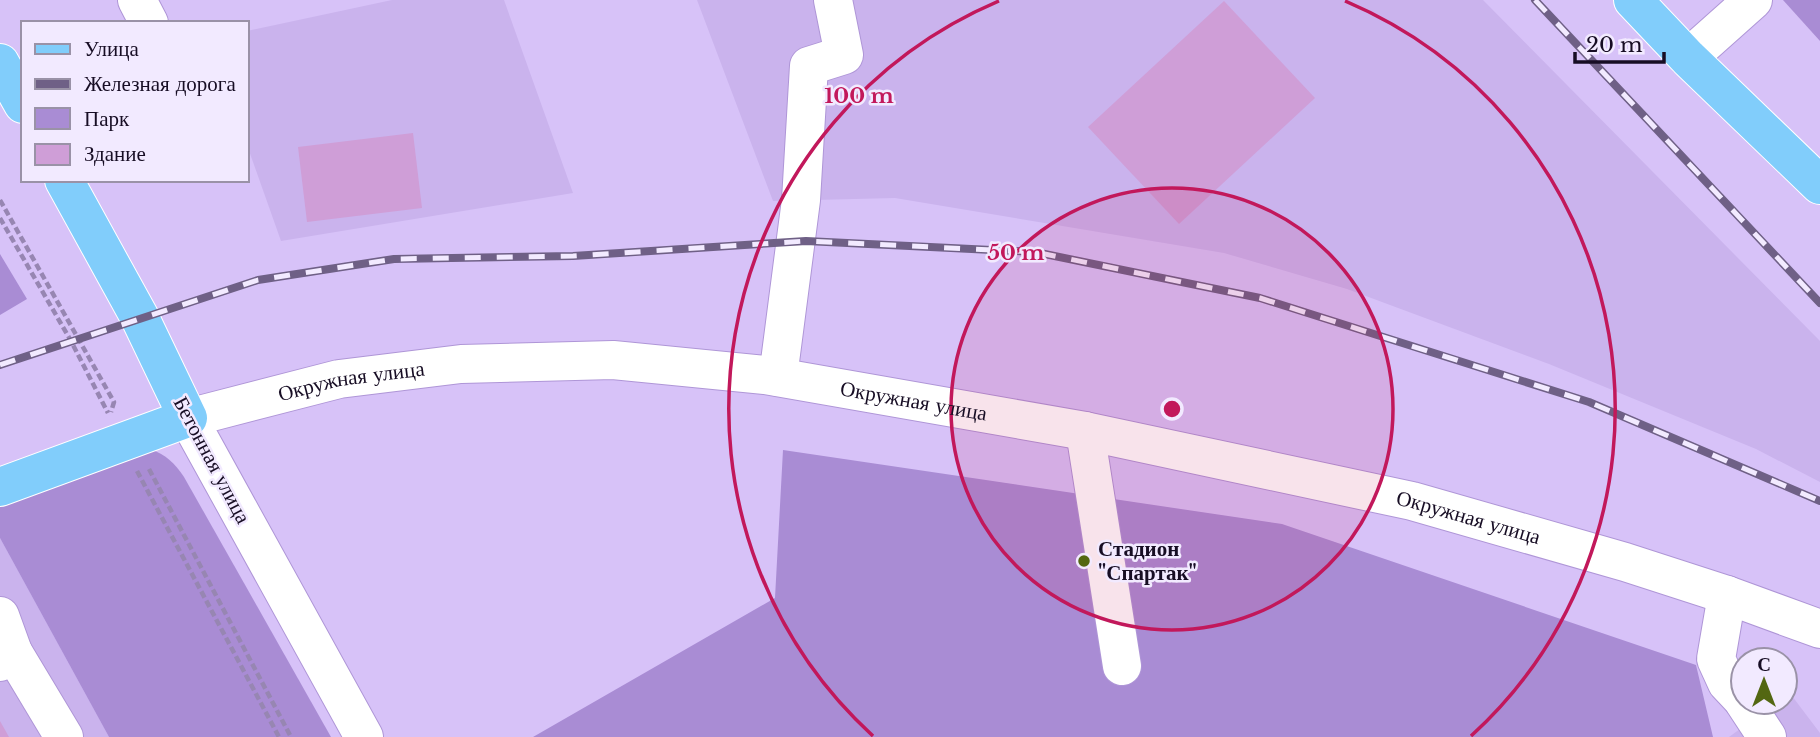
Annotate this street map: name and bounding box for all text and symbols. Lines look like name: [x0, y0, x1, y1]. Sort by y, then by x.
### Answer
legend: [21, 21, 248, 182]
scale bar: [1575, 21, 1664, 65]
text: 20 m: [1586, 32, 1643, 58]
text: Улица: [84, 36, 139, 62]
text: Железная дорога: [84, 71, 236, 97]
text: 100 m: [824, 83, 894, 109]
text: Парк: [84, 106, 130, 132]
text: Здание: [84, 141, 146, 167]
text: 50 m: [987, 240, 1045, 266]
street label: Окружная улица: [275, 356, 427, 407]
street label: Окружная улица: [838, 375, 990, 427]
street label: Бетонная улица: [168, 392, 257, 529]
centre of rings: [1160, 397, 1184, 421]
street label: Окружная улица: [1394, 485, 1544, 550]
place label: Стадион "Спартак": [1098, 536, 1197, 586]
marker: Стадион "Спартак": [1076, 553, 1092, 569]
north arrow: [1729, 646, 1799, 716]
text: С: [1757, 653, 1771, 676]

